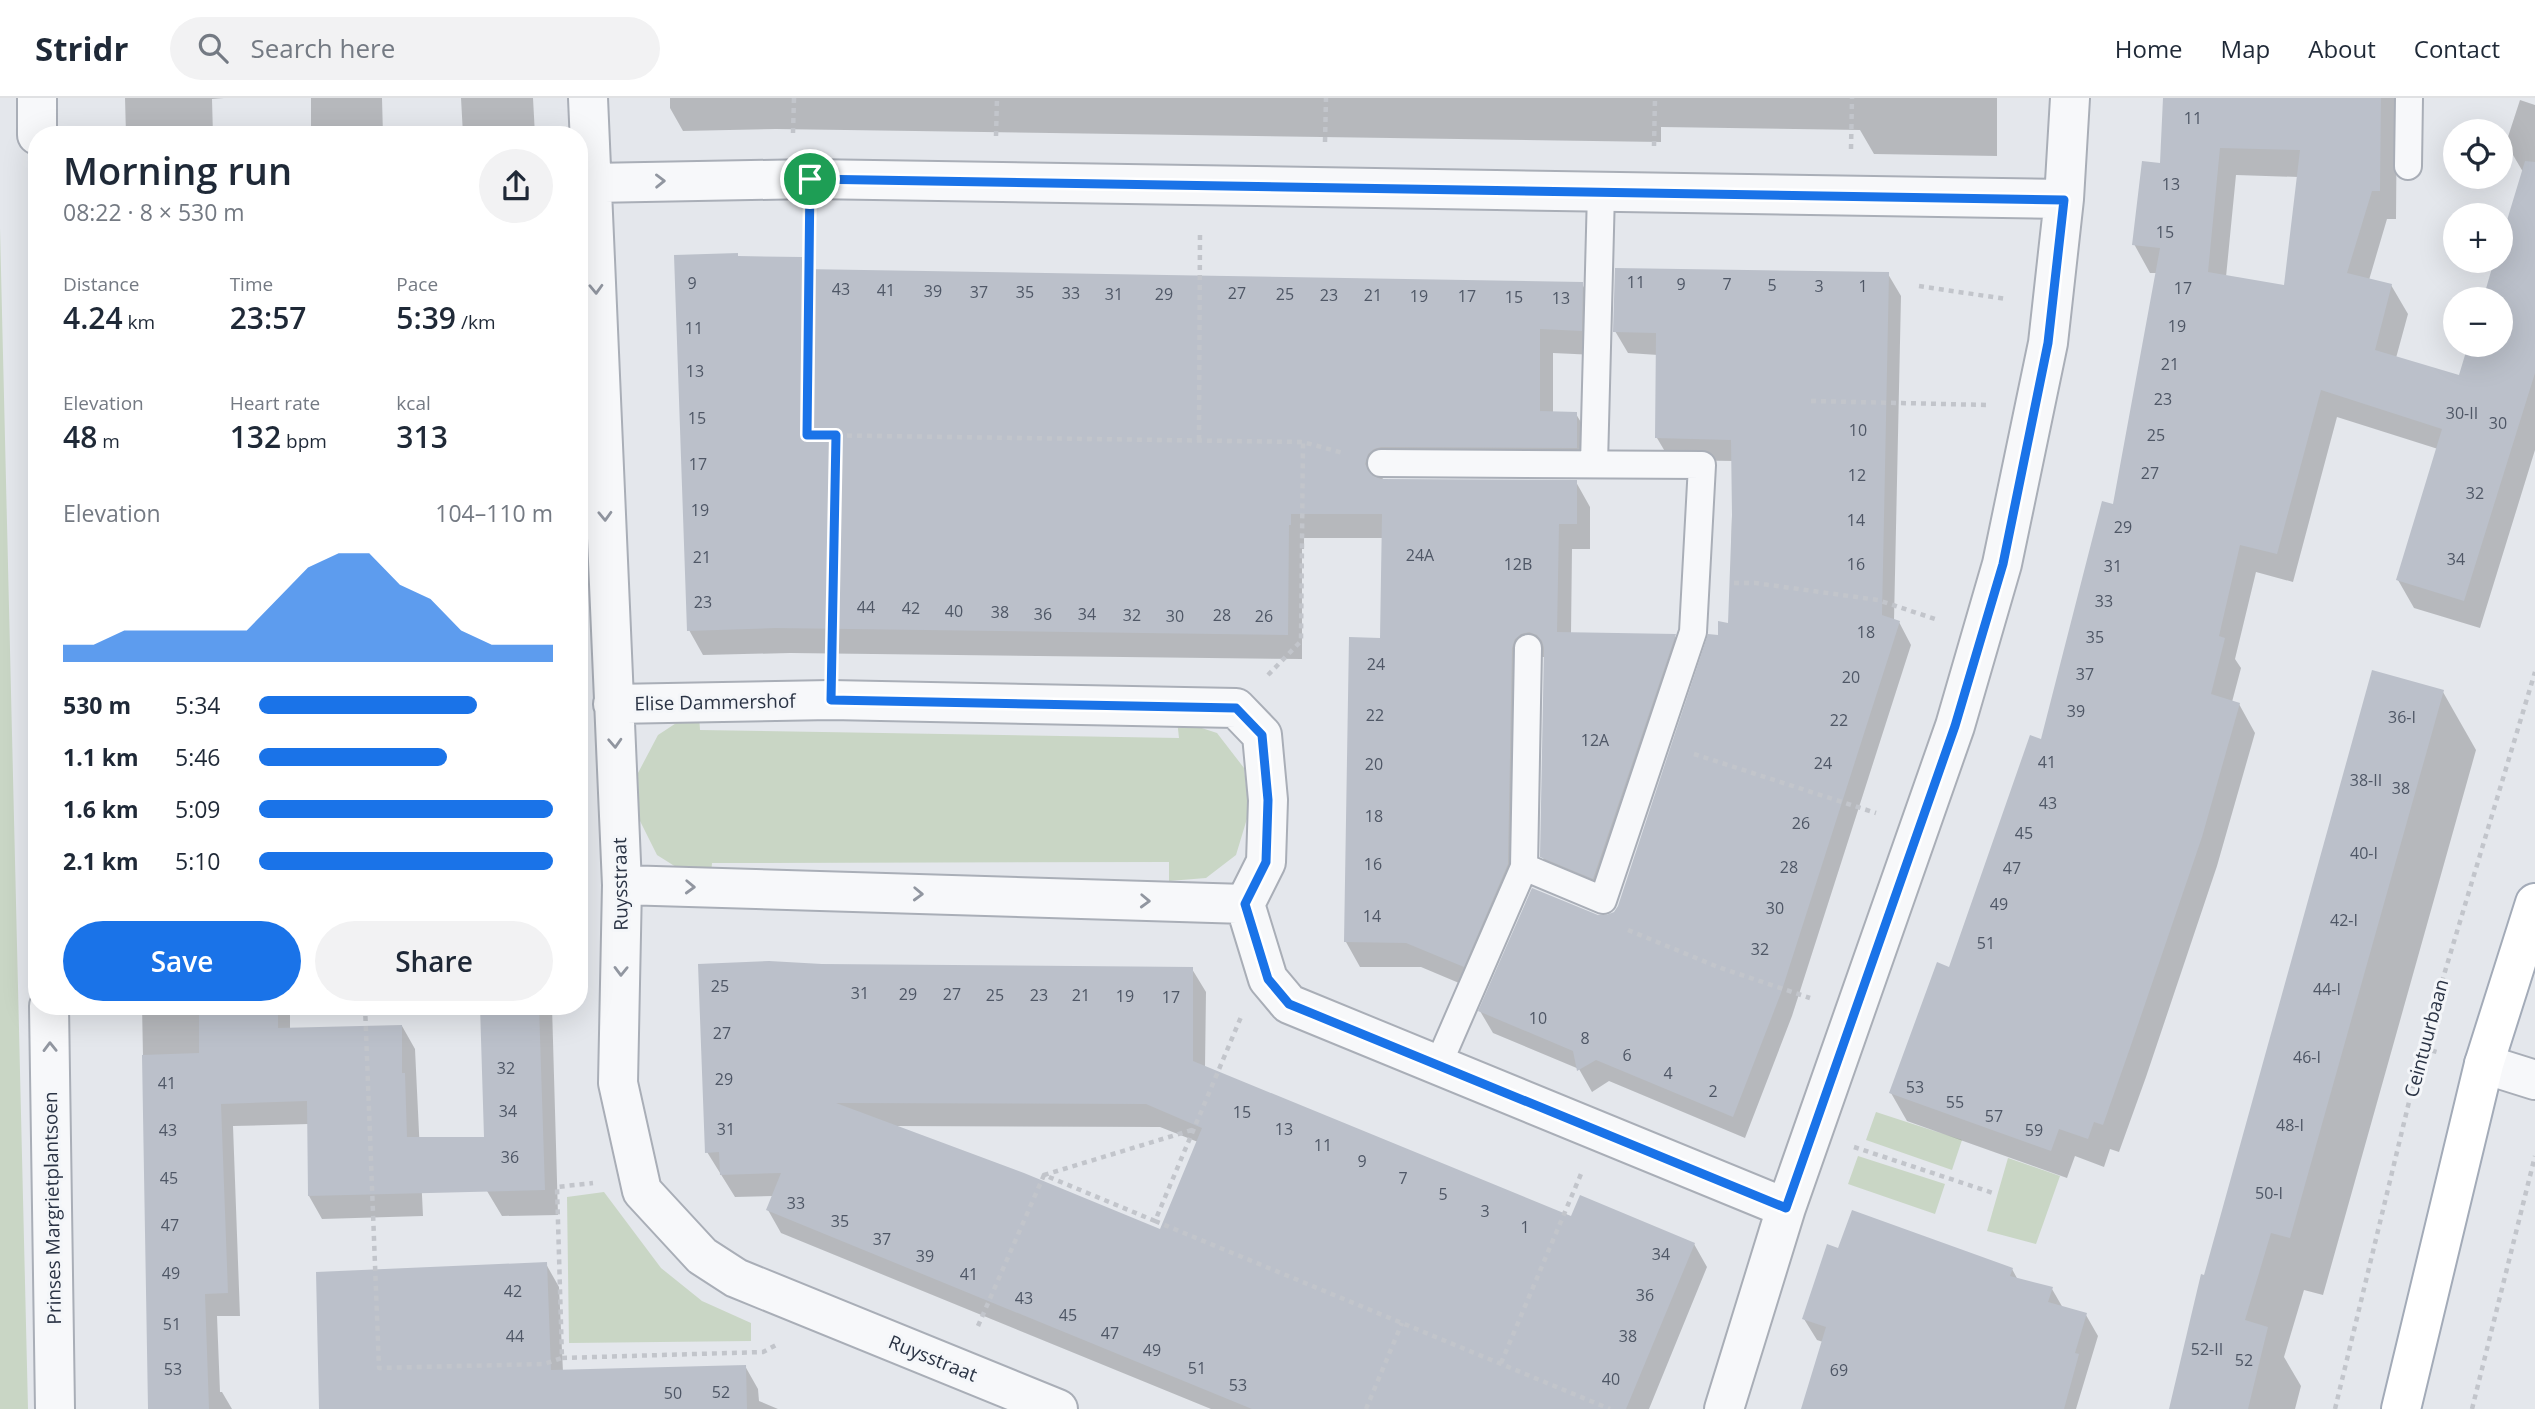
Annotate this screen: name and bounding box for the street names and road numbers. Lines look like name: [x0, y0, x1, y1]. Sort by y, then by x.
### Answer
street label: Elise Dammershof: [634, 688, 797, 716]
street label: Ruysstraat: [606, 837, 634, 931]
street label: Ceintuurbaan: [2398, 976, 2454, 1100]
street label: Prinses Margrietplantsoen: [37, 1091, 67, 1325]
street label: Ruysstraat: [885, 1328, 981, 1388]

